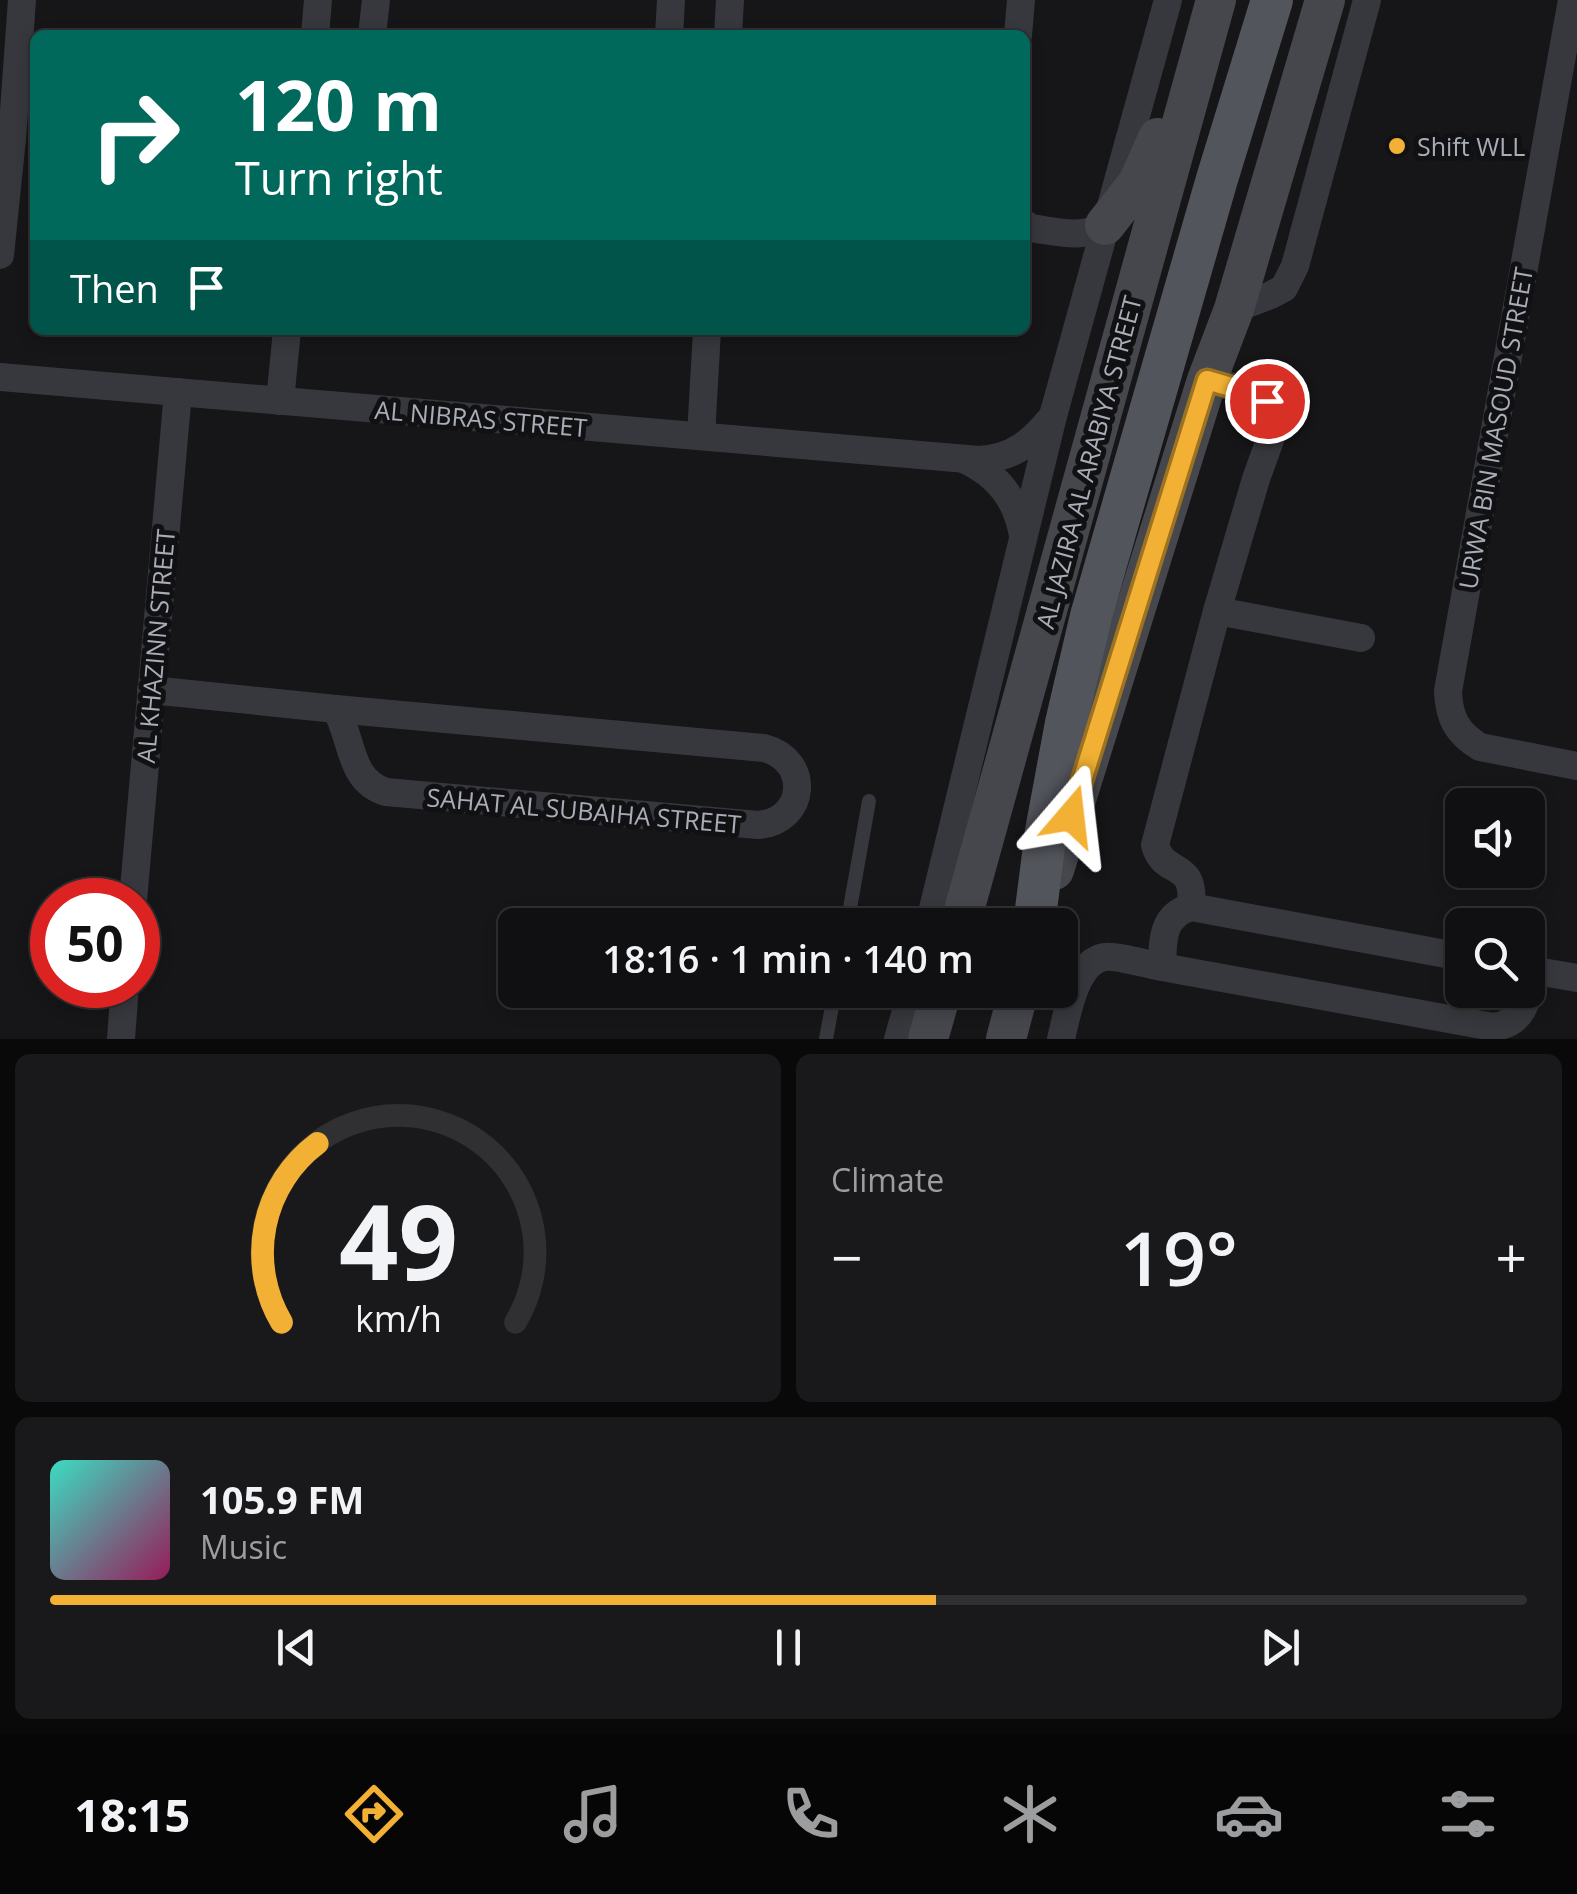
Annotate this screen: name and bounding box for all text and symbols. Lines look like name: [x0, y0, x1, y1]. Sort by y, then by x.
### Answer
text: 120 m: [235, 56, 442, 152]
icon: right: [70, 70, 200, 200]
place label: Shift WLL: [1417, 129, 1525, 163]
marker: Shift WLL: [1386, 135, 1408, 157]
text: Turn right: [235, 147, 443, 208]
icon: arrive: [179, 260, 234, 315]
text: Then: [70, 262, 159, 314]
street label: URWA BIN MASOUD STREET: [1450, 264, 1540, 592]
street label: AL JAZIRA AL ARABIYA STREET: [1027, 292, 1149, 632]
pin: [1225, 359, 1310, 444]
icon: arrive: [1240, 374, 1295, 429]
street label: AL NIBRAS STREET: [373, 392, 589, 444]
street label: AL KHAZINN STREET: [128, 527, 182, 764]
position arrow: [1019, 764, 1123, 868]
street label: SAHAT AL SUBAIHA STREET: [425, 779, 743, 841]
map controls: [1445, 788, 1545, 1008]
button: sound: [1445, 788, 1545, 888]
speed limit sign: 50: [30, 878, 160, 1008]
button: search: [1445, 908, 1545, 1008]
text: 18:16 · 1 min · 140 m: [602, 932, 974, 984]
text: Climate: [831, 1158, 944, 1201]
text: 49: [339, 1169, 457, 1310]
text: 19°: [1120, 1206, 1238, 1308]
text: −: [831, 1219, 862, 1294]
text: +: [1496, 1219, 1527, 1294]
text: km/h: [355, 1294, 441, 1342]
text: 105.9 FM: [200, 1473, 364, 1525]
text: Music: [200, 1525, 287, 1568]
icon: previous: [269, 1620, 324, 1675]
icon: pause: [761, 1620, 816, 1675]
icon: next: [1253, 1620, 1308, 1675]
icon: directions: [339, 1779, 409, 1849]
icon: music: [558, 1779, 628, 1849]
icon: phone: [776, 1779, 846, 1849]
icon: climate: [995, 1779, 1065, 1849]
icon: car: [1214, 1779, 1284, 1849]
icon: filters: [1433, 1779, 1503, 1849]
text: 18:15: [74, 1784, 190, 1845]

